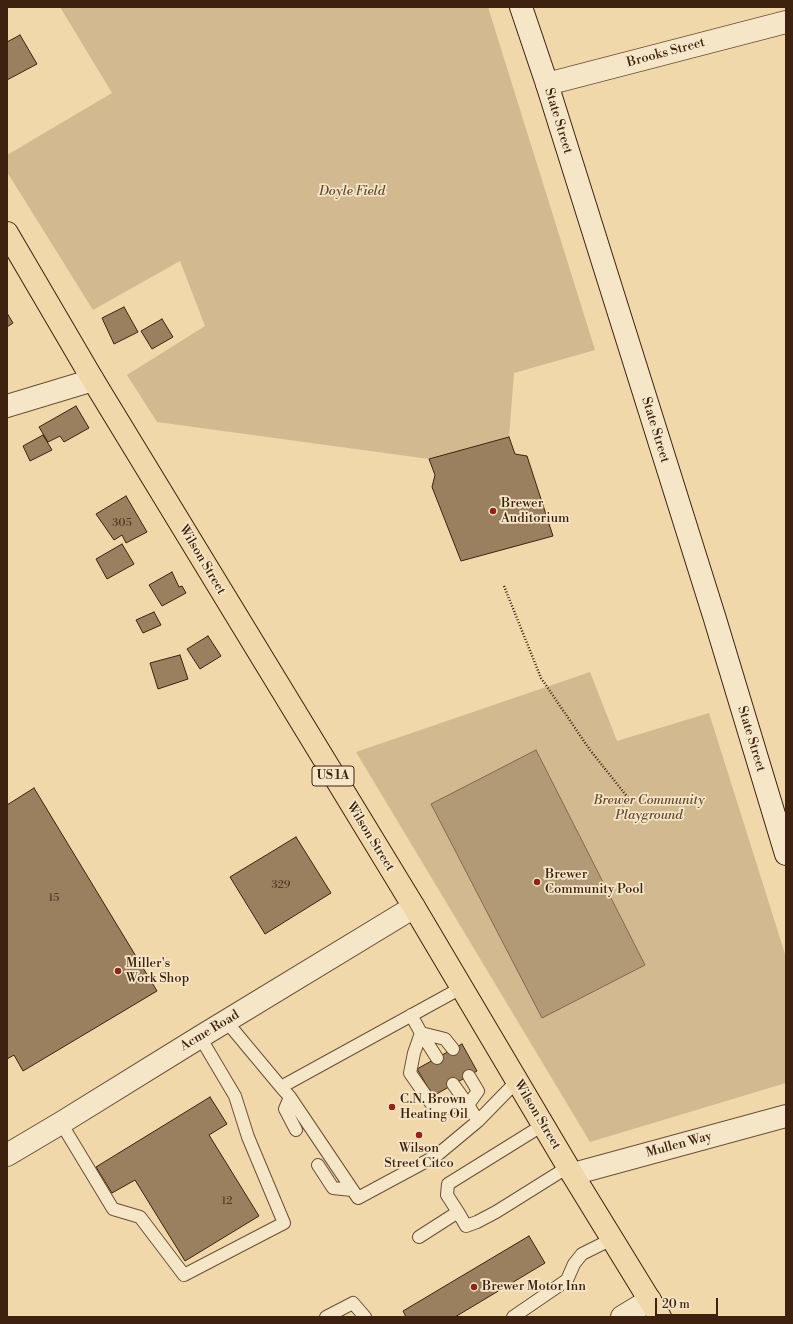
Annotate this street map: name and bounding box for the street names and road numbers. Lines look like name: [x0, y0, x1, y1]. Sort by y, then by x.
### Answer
street label: Brooks Street: [625, 35, 707, 71]
street label: State Street: [541, 86, 575, 156]
street label: State Street: [638, 395, 672, 465]
street label: Wilson Street: [175, 522, 229, 598]
street label: State Street: [734, 704, 768, 774]
road number: US 1A: [312, 766, 354, 786]
street label: Wilson Street: [343, 800, 397, 874]
street label: Acme Road: [178, 1007, 242, 1055]
street label: Wilson Street: [510, 1077, 564, 1153]
street label: Mullen Way: [644, 1129, 714, 1161]

